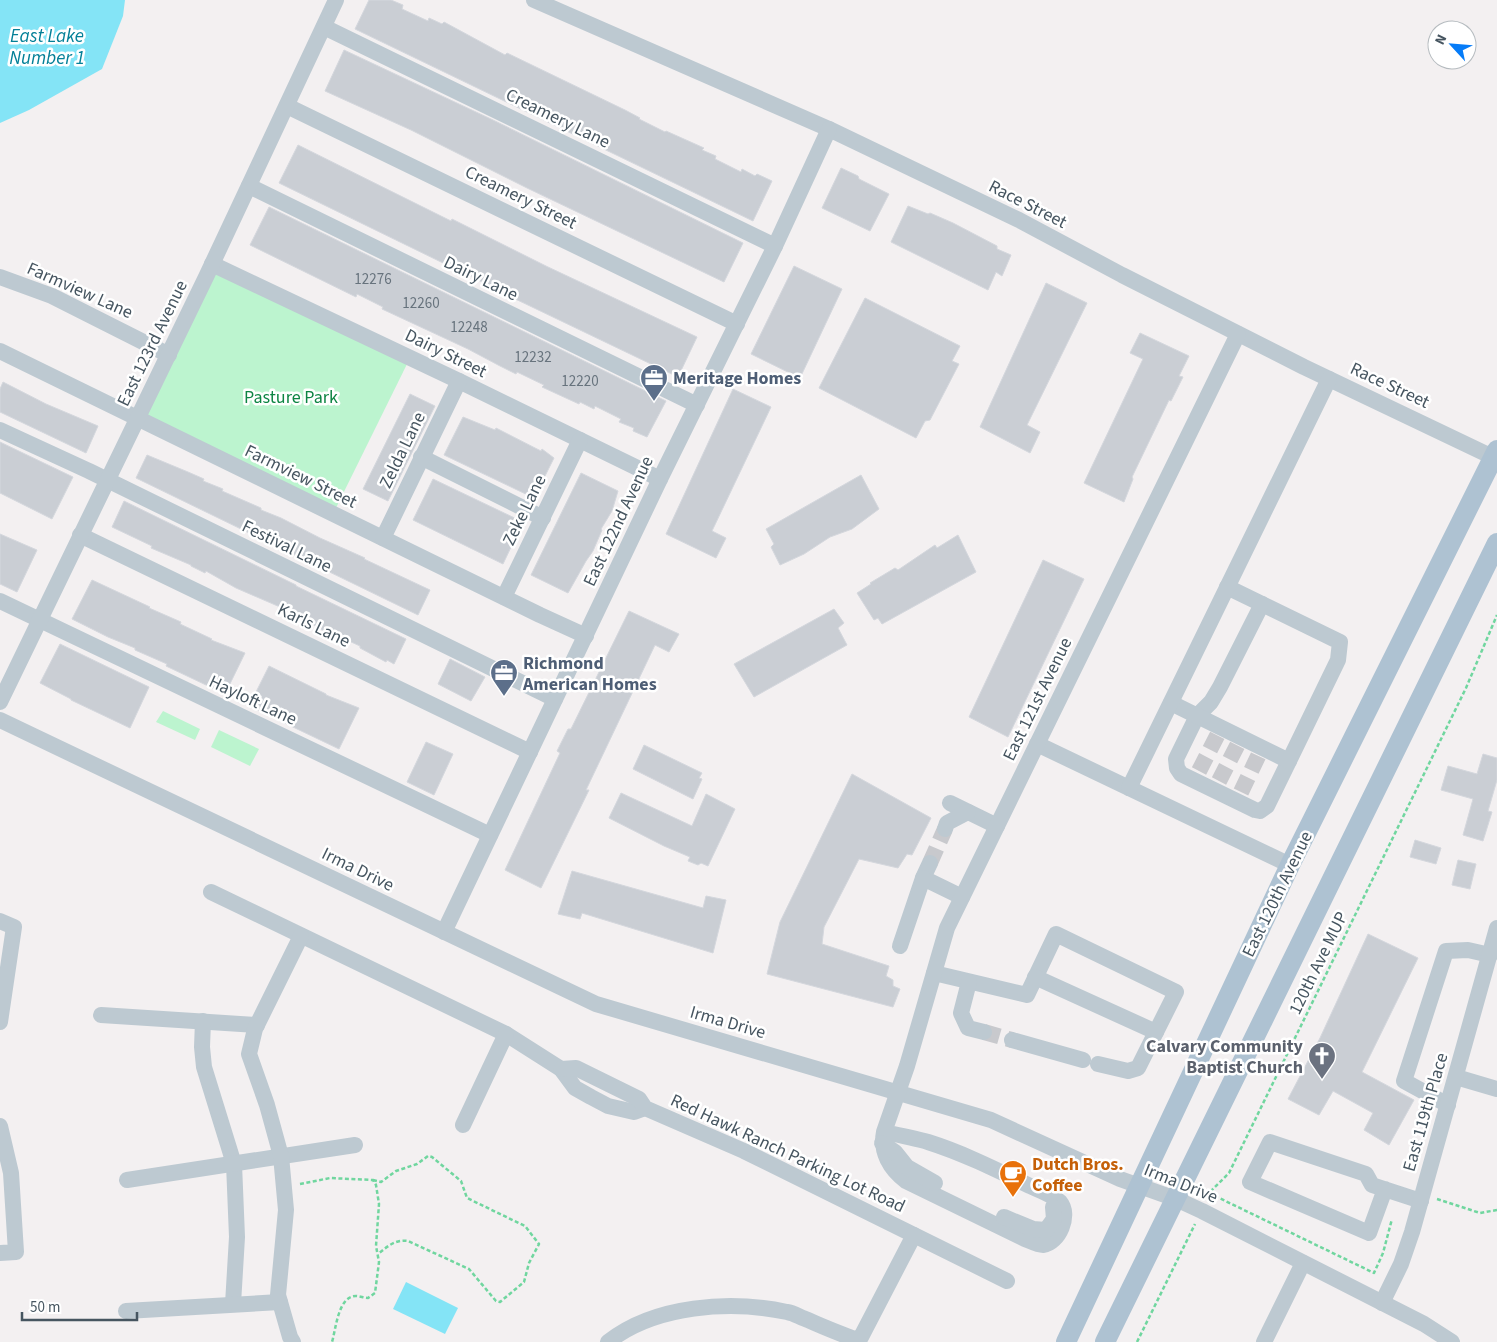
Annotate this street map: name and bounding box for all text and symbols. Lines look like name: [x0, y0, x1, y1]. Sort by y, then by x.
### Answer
north arrow: [1427, 20, 1477, 70]
water label: East Lake Number 1: [9, 23, 85, 72]
text: N: [1430, 31, 1452, 48]
street label: Creamery Lane: [501, 82, 614, 155]
street label: Creamery Street: [461, 160, 581, 235]
street label: Race Street: [984, 174, 1071, 235]
street label: Dairy Lane: [439, 250, 522, 307]
street label: Farmview Lane: [23, 256, 137, 325]
house number: 12276: [354, 269, 392, 290]
street label: East 123rd Avenue: [111, 276, 194, 410]
house number: 12260: [402, 293, 440, 314]
house number: 12248: [450, 317, 488, 338]
street label: Dairy Street: [401, 323, 491, 384]
house number: 12232: [514, 347, 552, 368]
street label: Race Street: [1346, 356, 1433, 415]
office icon: Meritage Homes: [639, 363, 669, 402]
place label: Meritage Homes: [673, 366, 801, 391]
house number: 12220: [561, 371, 599, 392]
park label: Pasture Park: [244, 385, 338, 410]
street label: Zelda Lane: [373, 408, 432, 493]
street label: Farmview Street: [240, 438, 361, 514]
street label: East 122nd Avenue: [577, 452, 660, 590]
street label: Zeke Lane: [497, 471, 552, 550]
street label: Festival Lane: [238, 514, 336, 579]
street label: Karls Lane: [273, 597, 354, 654]
street label: East 121st Avenue: [997, 633, 1078, 765]
place label: Richmond American Homes: [522, 651, 657, 697]
office icon: Richmond American Homes: [489, 658, 519, 697]
street label: Hayloft Lane: [205, 669, 301, 732]
street label: East 120th Avenue: [1236, 827, 1319, 961]
street label: Irma Drive: [317, 841, 398, 898]
street label: 120th Ave MUP: [1283, 908, 1354, 1019]
street label: Irma Drive: [687, 1000, 769, 1045]
place label: Calvary Community Baptist Church: [1146, 1034, 1304, 1080]
church icon: Calvary Community Baptist Church: [1307, 1041, 1337, 1080]
street label: East 119th Place: [1397, 1050, 1454, 1174]
street label: Red Hawk Ranch Parking Lot Road: [666, 1088, 909, 1219]
place label: Dutch Bros. Coffee: [1032, 1152, 1124, 1198]
street label: Irma Drive: [1140, 1157, 1222, 1210]
cafe icon: Dutch Bros. Coffee: [998, 1159, 1028, 1198]
scale bar: [22, 1290, 138, 1322]
text: 50 m: [30, 1297, 60, 1318]

